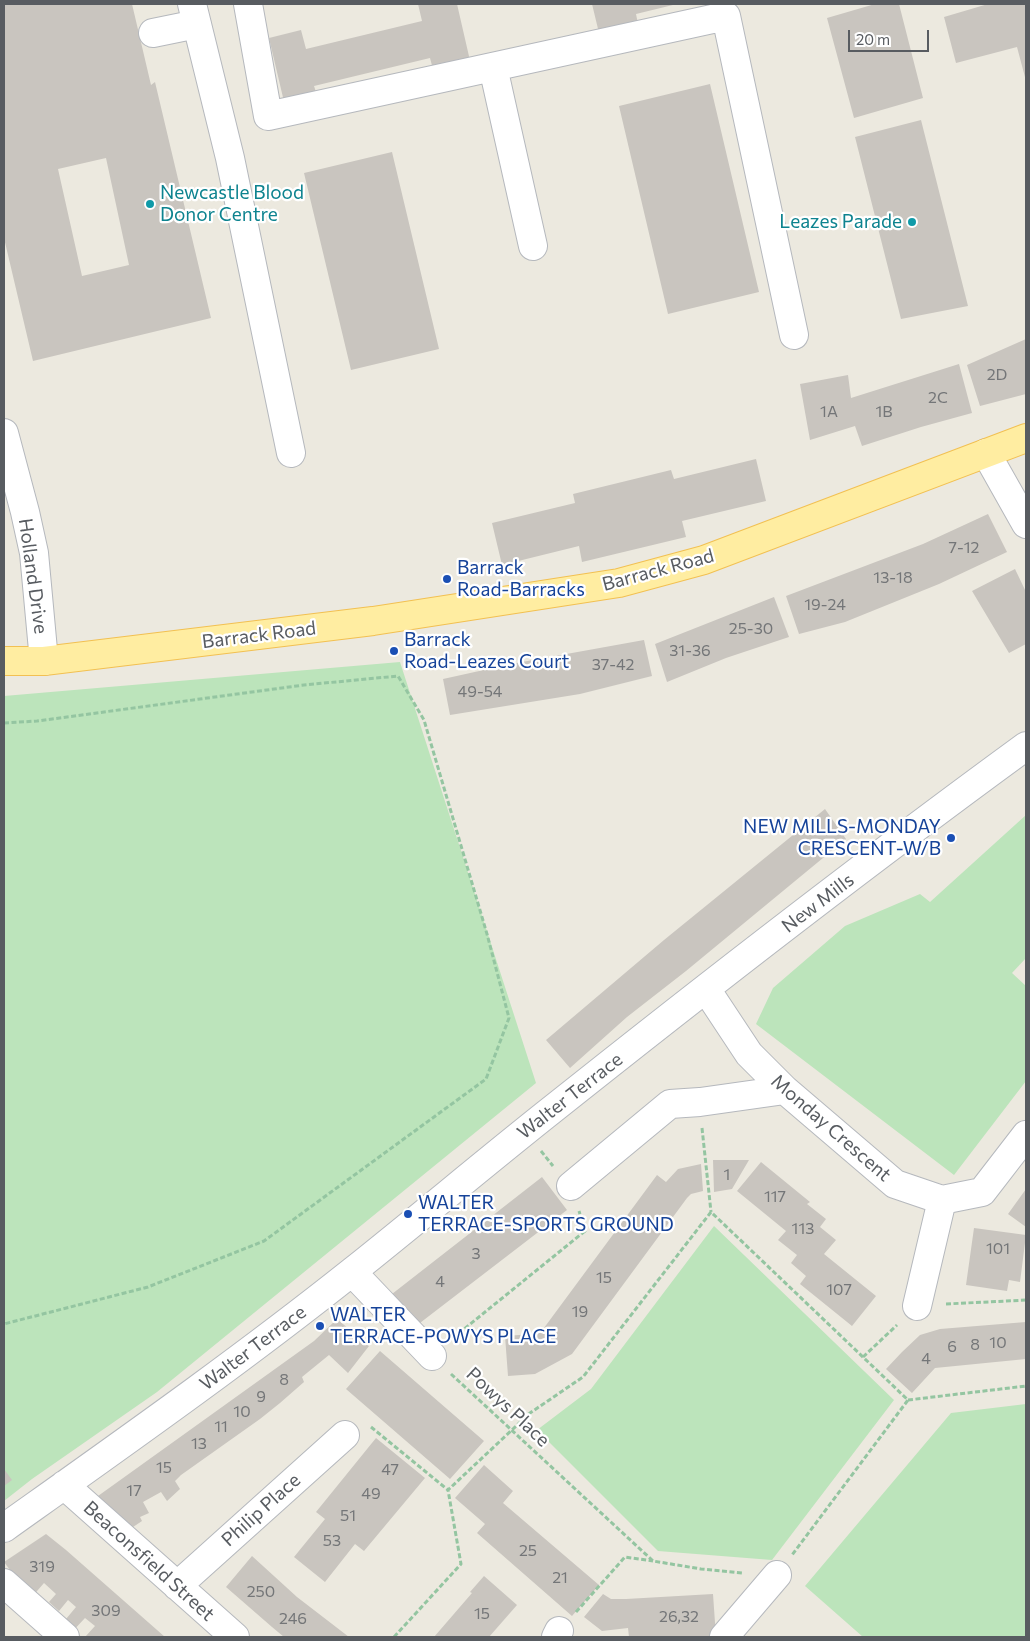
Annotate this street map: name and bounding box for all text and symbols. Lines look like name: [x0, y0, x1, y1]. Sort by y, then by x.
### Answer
scale bar: [850, 20, 931, 52]
text: 20 m: [856, 30, 890, 48]
place label: Newcastle Blood Donor Centre: [160, 182, 304, 226]
marker: Newcastle Blood Donor Centre: [144, 198, 156, 210]
place label: Leazes Parade: [779, 211, 902, 233]
marker: Leazes Parade: [906, 216, 918, 228]
house number: 2D: [987, 365, 1007, 385]
house number: 2C: [928, 388, 948, 408]
house number: 1A: [820, 402, 838, 422]
house number: 1B: [875, 402, 893, 422]
street label: Holland Drive: [14, 517, 52, 635]
house number: 7-12: [949, 538, 979, 558]
street label: Barrack Road: [600, 544, 716, 596]
place label: Barrack Road-Barracks: [457, 557, 585, 601]
house number: 13-18: [873, 568, 913, 588]
marker: Barrack Road-Barracks: [441, 573, 453, 585]
house number: 19-24: [804, 595, 846, 615]
street label: Barrack Road: [201, 617, 317, 653]
house number: 25-30: [729, 619, 773, 639]
place label: Barrack Road-Leazes Court: [404, 629, 569, 673]
house number: 31-36: [669, 641, 711, 661]
marker: Barrack Road-Leazes Court: [388, 645, 400, 657]
house number: 37-42: [592, 655, 634, 675]
house number: 49-54: [458, 682, 502, 702]
place label: NEW MILLS-MONDAY CRESCENT-W/B: [743, 816, 941, 860]
marker: NEW MILLS-MONDAY CRESCENT-W/B: [945, 832, 957, 844]
street label: New Mills: [777, 869, 859, 937]
street label: Walter Terrace: [513, 1048, 627, 1144]
street label: Monday Crescent: [766, 1070, 896, 1186]
house number: 1: [724, 1165, 730, 1185]
house number: 117: [764, 1187, 786, 1207]
place label: WALTER TERRACE-SPORTS GROUND: [418, 1192, 674, 1236]
marker: WALTER TERRACE-SPORTS GROUND: [402, 1208, 414, 1220]
house number: 113: [792, 1219, 814, 1239]
house number: 101: [986, 1239, 1010, 1259]
house number: 3: [471, 1244, 481, 1264]
house number: 15: [596, 1268, 612, 1288]
house number: 4: [435, 1272, 445, 1292]
house number: 107: [826, 1280, 852, 1300]
street label: Walter Terrace: [195, 1301, 311, 1395]
house number: 19: [572, 1302, 588, 1322]
place label: WALTER TERRACE-POWYS PLACE: [330, 1304, 557, 1348]
marker: WALTER TERRACE-POWYS PLACE: [314, 1320, 326, 1332]
house number: 10: [989, 1333, 1007, 1353]
house number: 8: [970, 1335, 980, 1355]
house number: 6: [947, 1337, 957, 1357]
house number: 4: [921, 1349, 931, 1369]
street label: Powys Place: [461, 1363, 555, 1451]
house number: 8: [279, 1370, 289, 1390]
house number: 9: [256, 1387, 266, 1407]
house number: 10: [233, 1402, 251, 1422]
house number: 11: [214, 1417, 228, 1437]
house number: 13: [191, 1434, 207, 1454]
house number: 15: [156, 1458, 172, 1478]
house number: 47: [381, 1460, 399, 1480]
street label: Philip Place: [217, 1469, 305, 1551]
house number: 17: [126, 1481, 142, 1501]
house number: 49: [361, 1484, 381, 1504]
street label: Beaconsfield Street: [79, 1496, 219, 1626]
house number: 51: [340, 1506, 356, 1526]
house number: 53: [323, 1531, 341, 1551]
house number: 25: [519, 1541, 537, 1561]
house number: 319: [29, 1557, 55, 1577]
house number: 21: [552, 1568, 568, 1588]
house number: 250: [247, 1582, 275, 1602]
house number: 309: [91, 1601, 121, 1621]
house number: 15: [474, 1604, 490, 1624]
house number: 26,32: [659, 1607, 699, 1627]
house number: 246: [279, 1609, 307, 1629]

